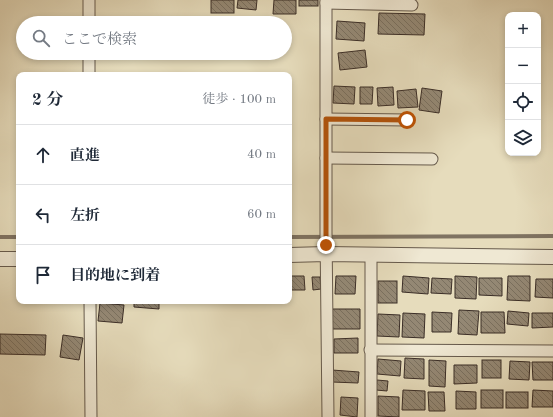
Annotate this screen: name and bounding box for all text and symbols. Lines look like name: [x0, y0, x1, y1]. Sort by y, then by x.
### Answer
map controls: [505, 12, 541, 156]
button: +: [505, 12, 541, 48]
search box: [16, 16, 292, 60]
icon: search: [30, 27, 52, 49]
text: ここで検索: [62, 33, 137, 48]
button: −: [505, 48, 541, 84]
button: locate: [505, 84, 541, 120]
text: 2 分: [32, 92, 64, 109]
text: 徒歩 · 100 m: [202, 93, 276, 106]
route start: [398, 111, 416, 129]
button: layers: [505, 120, 541, 156]
icon: ahead: [32, 144, 54, 166]
text: 40 m: [247, 148, 276, 161]
text: 直進: [70, 149, 100, 164]
icon: left: [32, 204, 54, 226]
text: 60 m: [247, 208, 276, 221]
text: 左折: [70, 209, 100, 224]
route end: [317, 236, 335, 254]
icon: arrive: [32, 264, 54, 286]
text: 目的地に到着: [70, 269, 160, 284]

